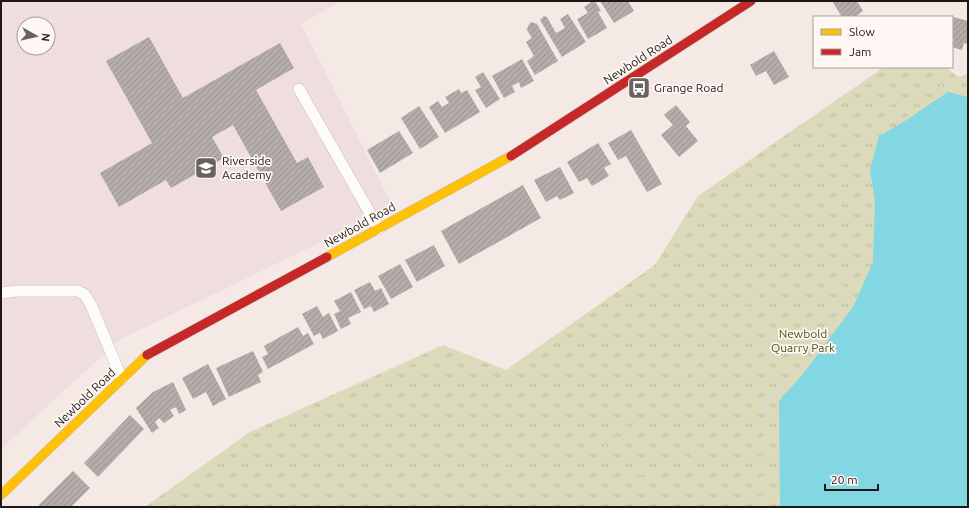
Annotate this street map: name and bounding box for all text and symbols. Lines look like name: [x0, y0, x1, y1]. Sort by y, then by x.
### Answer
north arrow: [16, 16, 56, 56]
legend: [813, 16, 953, 68]
text: Slow: [849, 25, 875, 38]
text: N: [39, 32, 52, 42]
street label: Newbold Road: [601, 33, 674, 87]
text: Jam: [849, 45, 871, 58]
bus stop icon: Grange Road: [626, 75, 652, 101]
place label: Grange Road: [654, 81, 723, 94]
place label: Riverside Academy: [222, 154, 272, 181]
school or university icon: Riverside Academy: [193, 155, 219, 181]
street label: Newbold Road: [322, 200, 398, 249]
park label: Newbold Quarry Park: [771, 327, 835, 354]
street label: Newbold Road: [52, 365, 118, 430]
scale bar: [825, 466, 878, 492]
text: 20 m: [831, 473, 858, 486]

